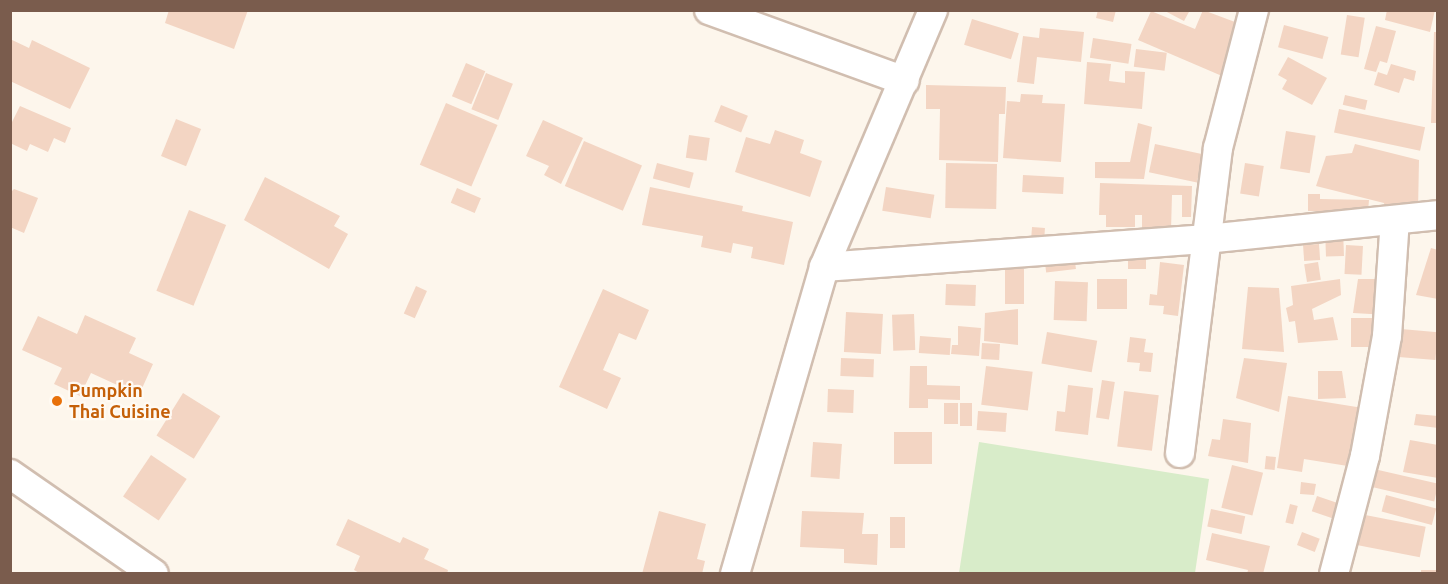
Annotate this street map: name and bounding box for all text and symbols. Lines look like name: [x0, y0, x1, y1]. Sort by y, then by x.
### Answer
place label: Pumpkin Thai Cuisine: [69, 380, 171, 422]
marker: Pumpkin Thai Cuisine: [50, 394, 64, 408]

